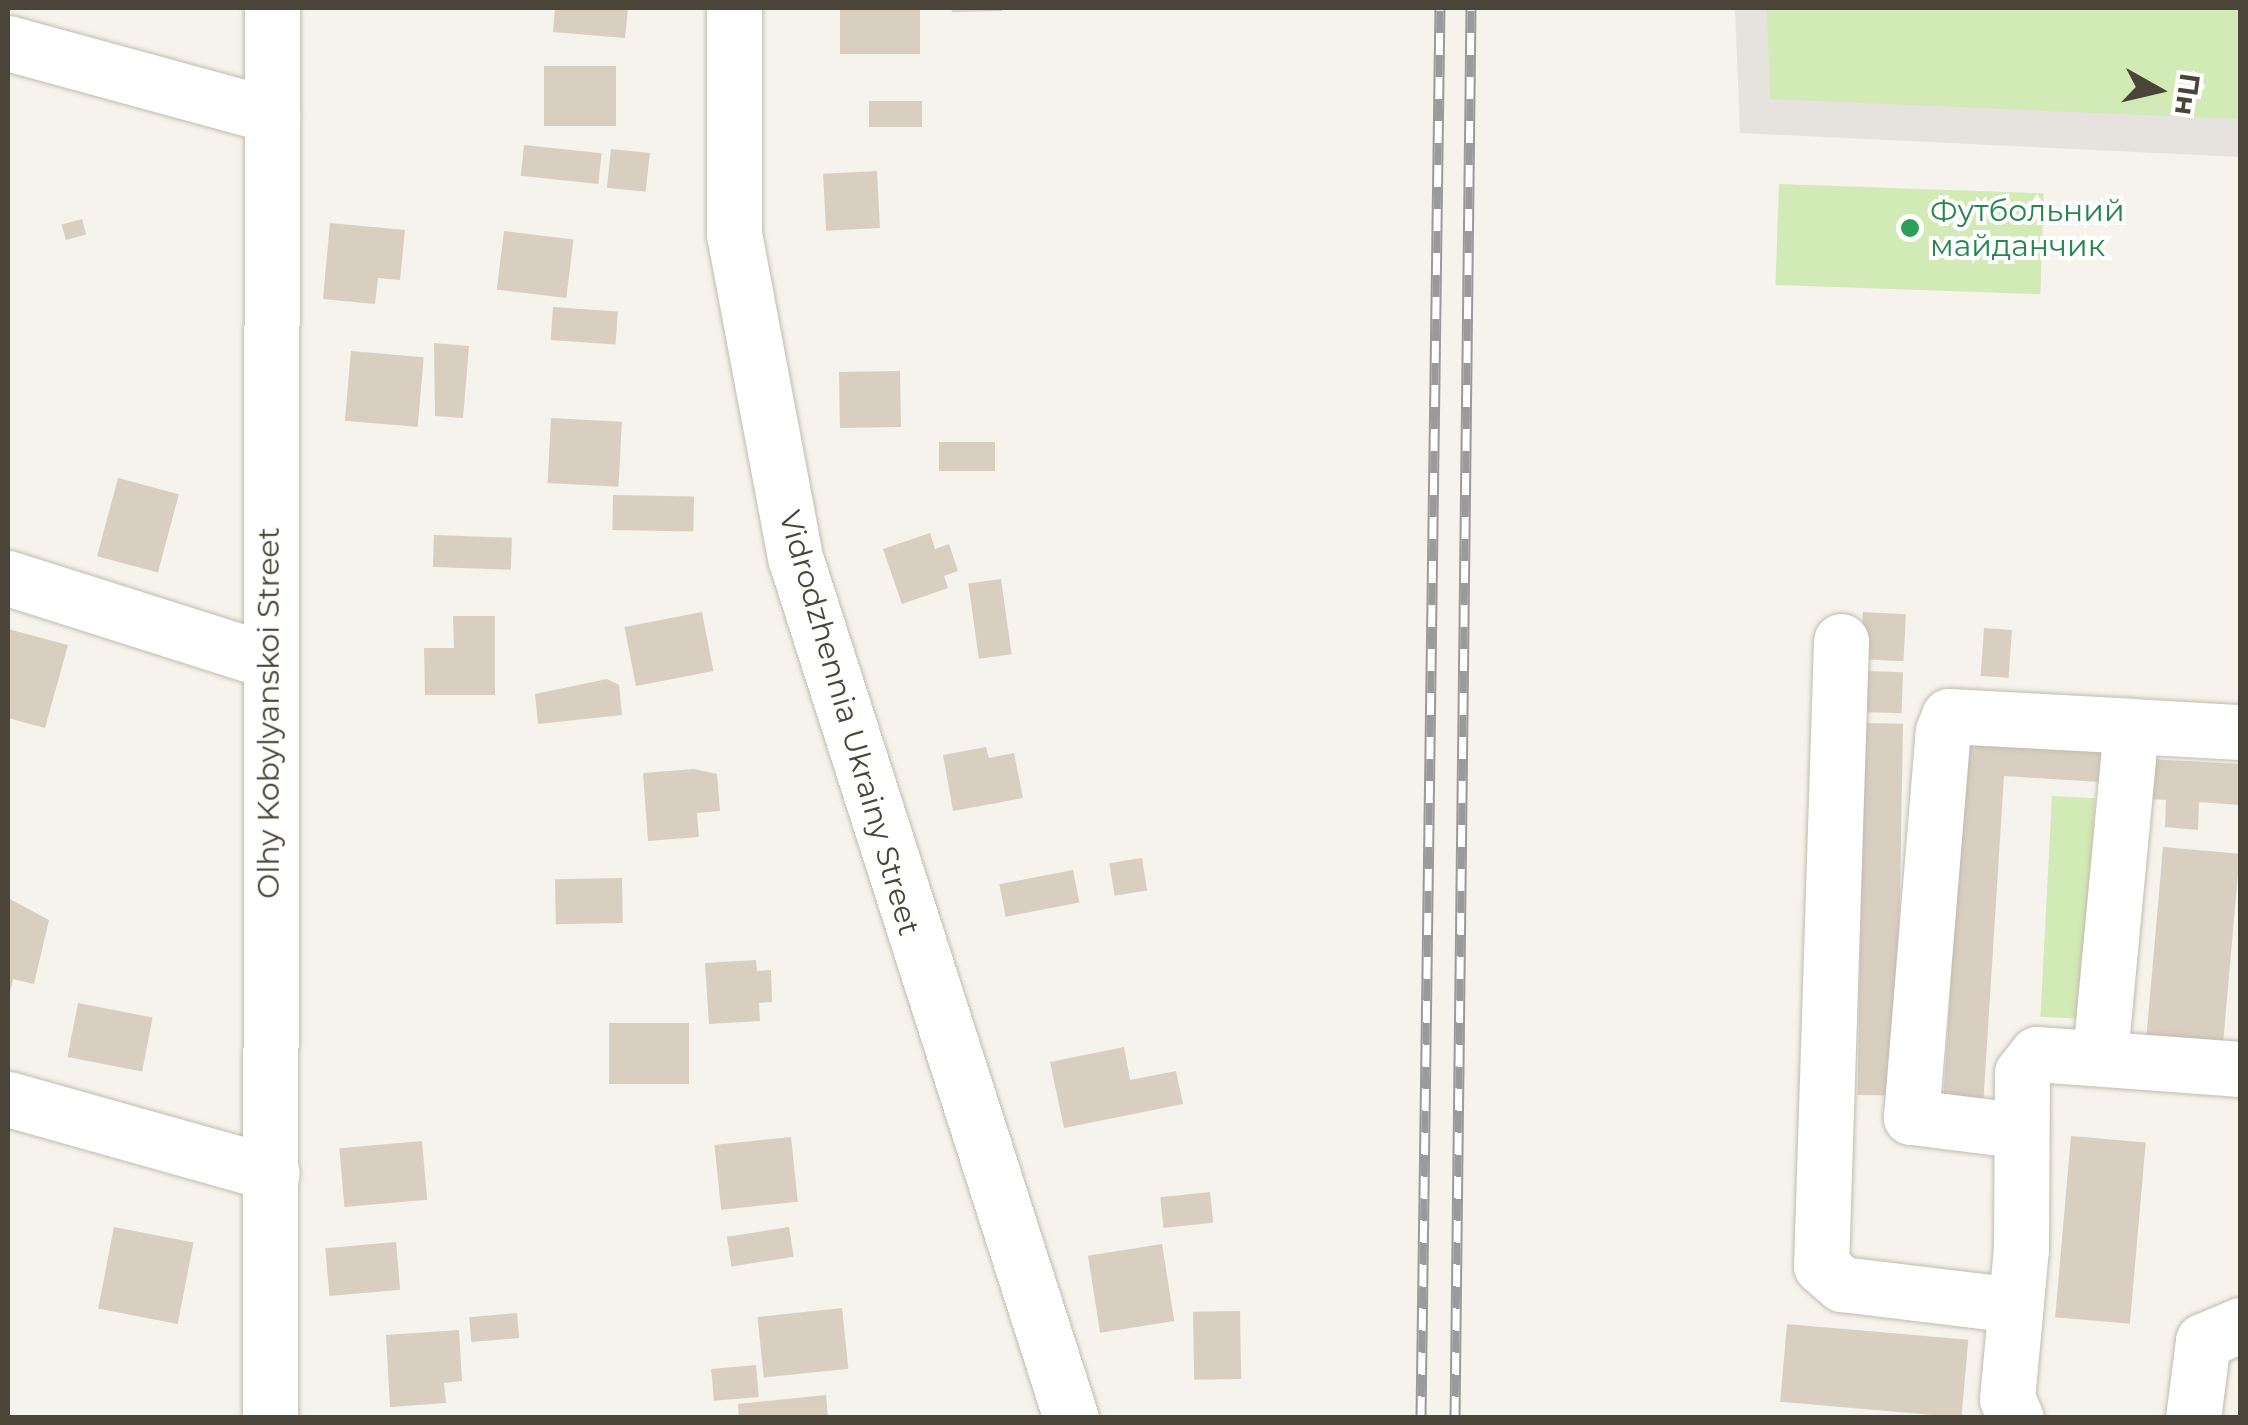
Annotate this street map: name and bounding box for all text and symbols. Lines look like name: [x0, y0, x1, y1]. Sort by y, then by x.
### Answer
north arrow: [2108, 40, 2208, 140]
text: Пн: [2168, 71, 2207, 117]
place label: Футбольний майданчик: [1930, 193, 2125, 264]
marker: Футбольний майданчик: [1899, 217, 1921, 239]
street label: Vidrodzhennia Ukrainy Street: [771, 507, 927, 939]
street label: Olhy Kobylyanskoi Street: [251, 527, 287, 899]

